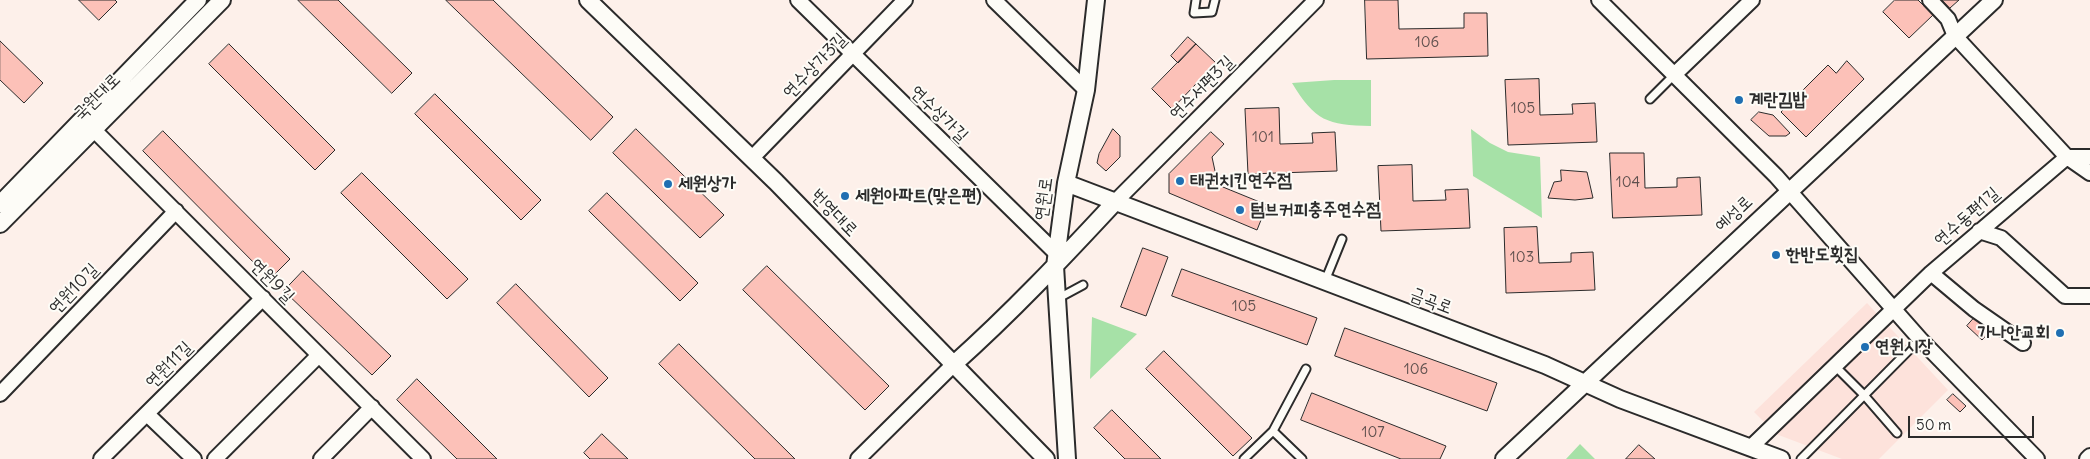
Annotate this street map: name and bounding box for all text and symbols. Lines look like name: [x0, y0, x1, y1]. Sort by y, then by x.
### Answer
street label: 연수상가3길: [779, 29, 851, 103]
house number: 106: [1415, 34, 1439, 52]
street label: 연수서편3길: [1165, 51, 1239, 125]
street label: 국원대로: [69, 69, 125, 125]
street label: 연수상가길: [905, 81, 973, 147]
place label: 계란김밥: [1749, 89, 1807, 111]
marker: 계란김밥: [1733, 94, 1745, 106]
house number: 105: [1511, 100, 1535, 118]
house number: 101: [1252, 129, 1274, 147]
place label: 태권치킨연수점: [1190, 170, 1291, 192]
place label: 세원상가: [678, 173, 736, 195]
house number: 104: [1616, 174, 1640, 192]
marker: 태권치킨연수점: [1174, 175, 1186, 187]
street label: 연원로: [1030, 176, 1058, 222]
marker: 세원상가: [662, 178, 674, 190]
street label: 연수동편1길: [1930, 183, 2004, 251]
street label: 번영대로: [806, 185, 862, 241]
place label: 세원아파트(맞은편): [855, 185, 982, 207]
marker: 세원아파트(맞은편): [839, 190, 851, 202]
street label: 예성로: [1711, 191, 1757, 237]
place label: 텀브커피충주연수점: [1250, 199, 1380, 221]
marker: 텀브커피충주연수점: [1234, 204, 1246, 216]
place label: 한반도횟집: [1786, 244, 1858, 266]
house number: 103: [1510, 249, 1534, 267]
marker: 한반도횟집: [1770, 249, 1782, 261]
street label: 연원9길: [245, 254, 299, 308]
street label: 연원10길: [45, 259, 103, 319]
street label: 금곡로: [1407, 283, 1455, 319]
house number: 105: [1232, 298, 1256, 316]
place label: 가나안교회: [1978, 322, 2050, 344]
marker: 가나안교회: [2054, 327, 2066, 339]
place label: 연원시장: [1875, 336, 1933, 358]
street label: 연원11길: [141, 337, 197, 393]
marker: 연원시장: [1859, 341, 1871, 353]
house number: 106: [1404, 361, 1428, 379]
scale bar: [1910, 406, 2036, 438]
text: 50 m: [1916, 415, 1951, 434]
house number: 107: [1362, 424, 1384, 442]

